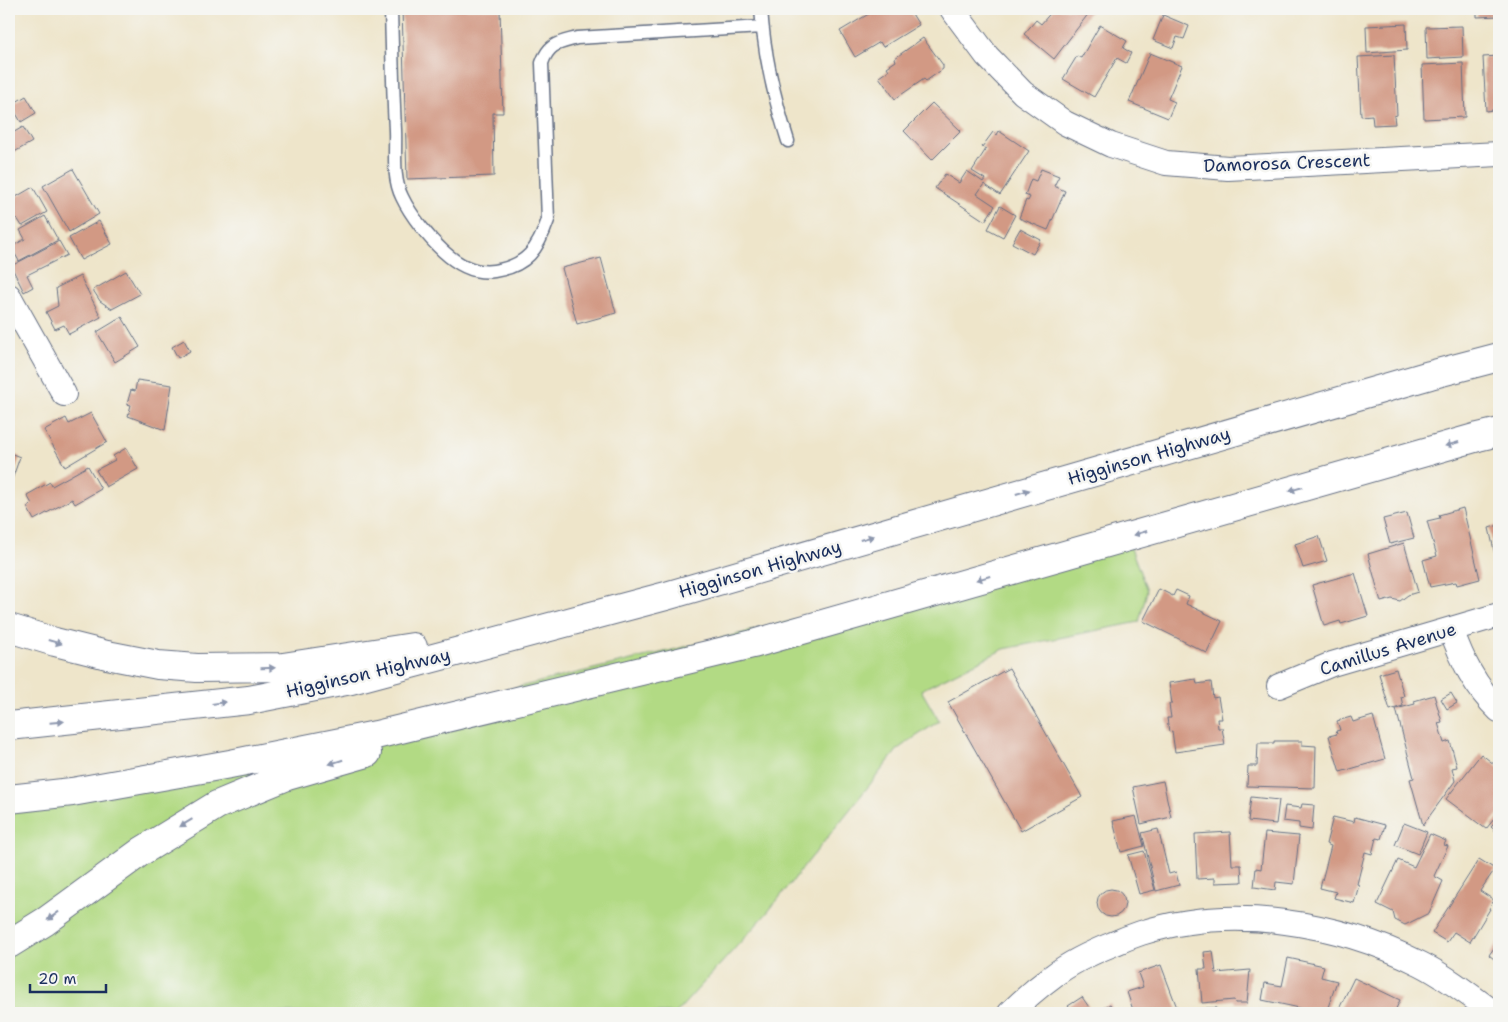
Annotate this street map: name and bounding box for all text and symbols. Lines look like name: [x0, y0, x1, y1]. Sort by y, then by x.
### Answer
street label: Damorosa Crescent: [1203, 148, 1371, 178]
street label: Higginson Highway: [1065, 421, 1233, 491]
one-way arrow: [1444, 441, 1459, 449]
one-way arrow: [1288, 485, 1303, 493]
one-way arrow: [1016, 488, 1031, 496]
one-way arrow: [1132, 530, 1147, 538]
one-way arrow: [860, 533, 875, 541]
street label: Higginson Highway: [676, 534, 844, 604]
one-way arrow: [976, 575, 991, 583]
street label: Camillus Avenue: [1317, 617, 1459, 681]
one-way arrow: [48, 638, 63, 646]
street label: Higginson Highway: [283, 642, 453, 704]
one-way arrow: [260, 663, 276, 671]
one-way arrow: [211, 699, 227, 707]
one-way arrow: [50, 717, 66, 725]
one-way arrow: [328, 758, 343, 766]
one-way arrow: [180, 819, 193, 828]
one-way arrow: [46, 911, 60, 921]
scale bar: [30, 962, 106, 994]
text: 20 m: [38, 969, 77, 989]

